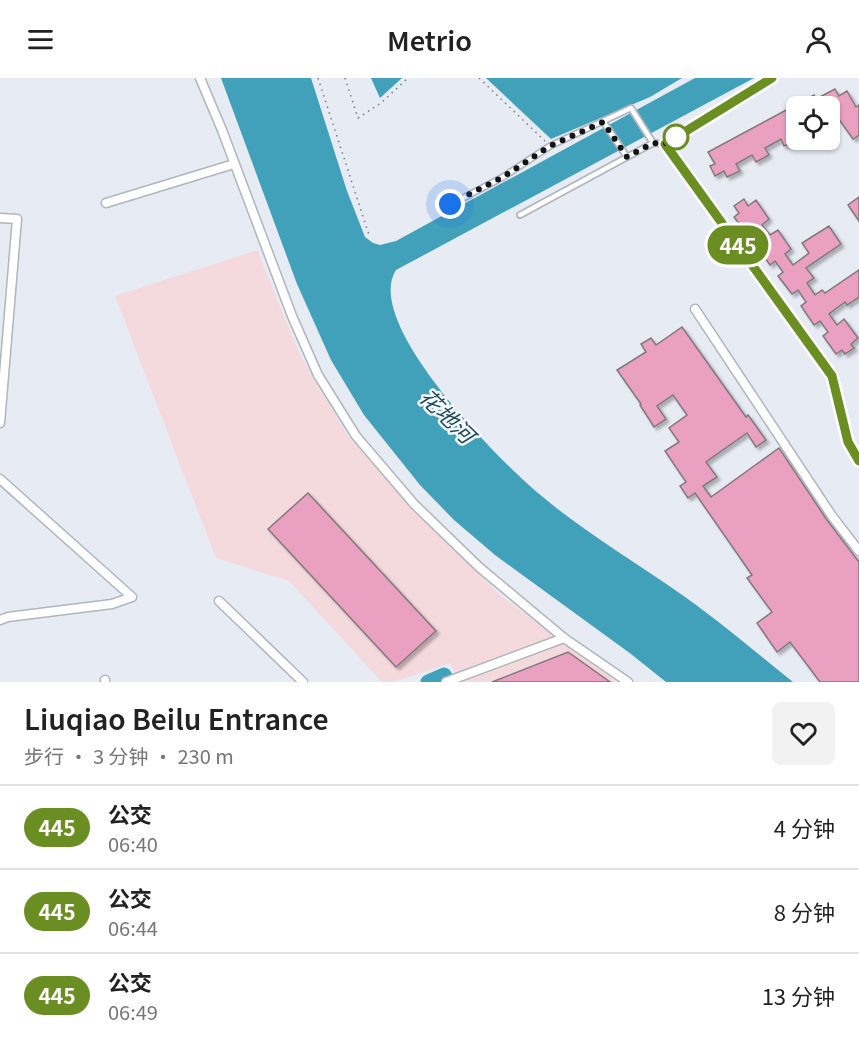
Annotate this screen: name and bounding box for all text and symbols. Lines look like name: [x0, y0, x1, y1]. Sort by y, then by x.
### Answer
text: Metrio: [387, 20, 472, 59]
icon: menu: [24, 23, 57, 56]
icon: person: [802, 23, 835, 56]
map controls: [786, 96, 840, 150]
button: locate: [786, 96, 840, 150]
unlabelled marker: [663, 124, 689, 150]
your location: [435, 189, 465, 219]
line badge: 445: [704, 226, 772, 264]
text: 445: [719, 230, 757, 260]
water label: 花地河: [414, 380, 486, 452]
text: Liuqiao Beilu Entrance: [24, 698, 328, 738]
button: heart: [772, 702, 835, 765]
text: 步行 · 3 分钟 · 230 m: [24, 741, 234, 770]
text: 公交: [108, 797, 152, 829]
text: 4 分钟: [774, 811, 835, 843]
text: 445: [38, 812, 76, 842]
text: 06:40: [108, 829, 158, 858]
text: 公交: [108, 881, 152, 913]
text: 8 分钟: [774, 895, 835, 927]
text: 445: [38, 896, 76, 926]
text: 06:44: [108, 913, 158, 942]
text: 公交: [108, 965, 152, 997]
text: 13 分钟: [762, 979, 835, 1011]
text: 445: [38, 980, 76, 1010]
text: 06:49: [108, 997, 158, 1026]

